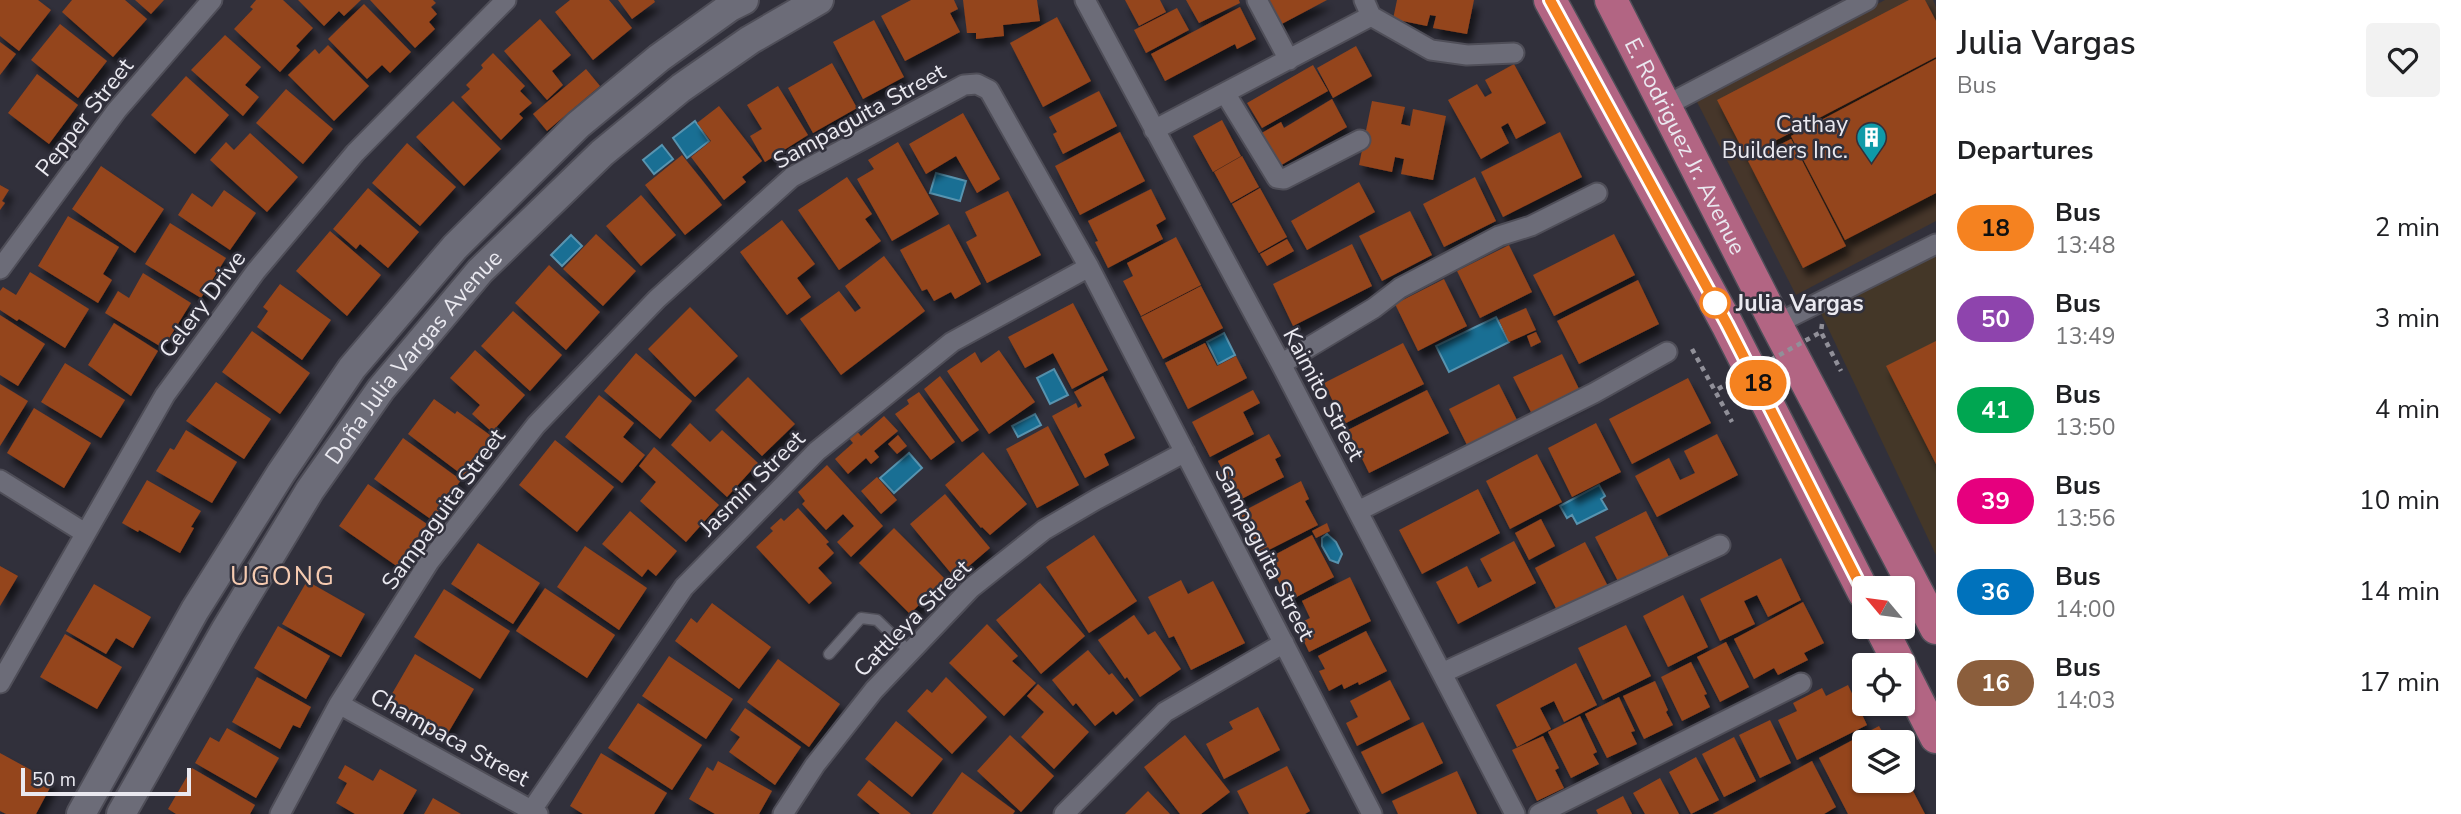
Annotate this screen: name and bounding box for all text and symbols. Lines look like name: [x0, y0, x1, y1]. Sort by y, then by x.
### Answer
text: Julia Vargas: [1957, 21, 2136, 66]
button: heart: [2366, 23, 2440, 97]
street label: E. Rodriguez Jr. Avenue: [1617, 33, 1753, 260]
street label: Pepper Street: [28, 51, 141, 183]
street label: Sampaguita Street: [768, 56, 952, 177]
text: Bus: [1957, 70, 1997, 101]
place label: Cathay Builders Inc.: [1722, 109, 1848, 166]
building icon: Cathay Builders Inc.: [1854, 120, 1888, 164]
text: Departures: [1957, 133, 2093, 168]
text: Bus: [2055, 195, 2101, 230]
text: 2 min: [2375, 210, 2440, 245]
text: 18: [1981, 212, 2010, 244]
text: 13:48: [2055, 230, 2115, 261]
street label: Doña Julia Vargas Avenue: [318, 243, 509, 471]
street label: Celery Drive: [152, 244, 253, 364]
text: Bus: [2055, 286, 2101, 321]
marker: Julia Vargas: [1700, 288, 1730, 318]
place label: Julia Vargas: [1735, 288, 1864, 319]
text: 3 min: [2375, 301, 2440, 336]
text: 50: [1981, 303, 2010, 335]
text: 13:49: [2055, 321, 2115, 352]
street label: Kaimito Street: [1276, 322, 1372, 467]
line badge: 18: [1726, 360, 1789, 406]
text: 18: [1744, 367, 1772, 399]
text: Bus: [2055, 377, 2101, 412]
text: 4 min: [2375, 392, 2440, 427]
text: 41: [1981, 394, 2010, 426]
text: 13:50: [2055, 412, 2115, 443]
street label: Sampaguita Street: [374, 422, 513, 596]
street label: Jasmin Street: [692, 423, 813, 544]
street label: Sampaguita Street: [1207, 461, 1322, 647]
text: Bus: [2055, 468, 2101, 503]
text: 10 min: [2359, 483, 2440, 518]
text: 39: [1981, 485, 2010, 517]
text: 13:56: [2055, 503, 2115, 534]
street label: Cattleya Street: [847, 552, 979, 684]
district label: UGONG: [230, 559, 336, 594]
text: Bus: [2055, 559, 2101, 594]
text: 14 min: [2359, 574, 2440, 609]
north arrow: [1852, 576, 1914, 639]
map controls: [1852, 576, 1915, 793]
text: 36: [1981, 576, 2010, 608]
text: 14:00: [2055, 594, 2115, 625]
text: Bus: [2055, 650, 2101, 685]
button: locate: [1852, 653, 1915, 716]
text: 17 min: [2359, 665, 2440, 700]
text: 16: [1981, 667, 2010, 699]
street label: Champaca Street: [365, 681, 536, 794]
text: 14:03: [2055, 685, 2115, 716]
button: layers: [1852, 730, 1915, 793]
scale bar: [21, 765, 191, 797]
text: 50 m: [32, 767, 76, 793]

